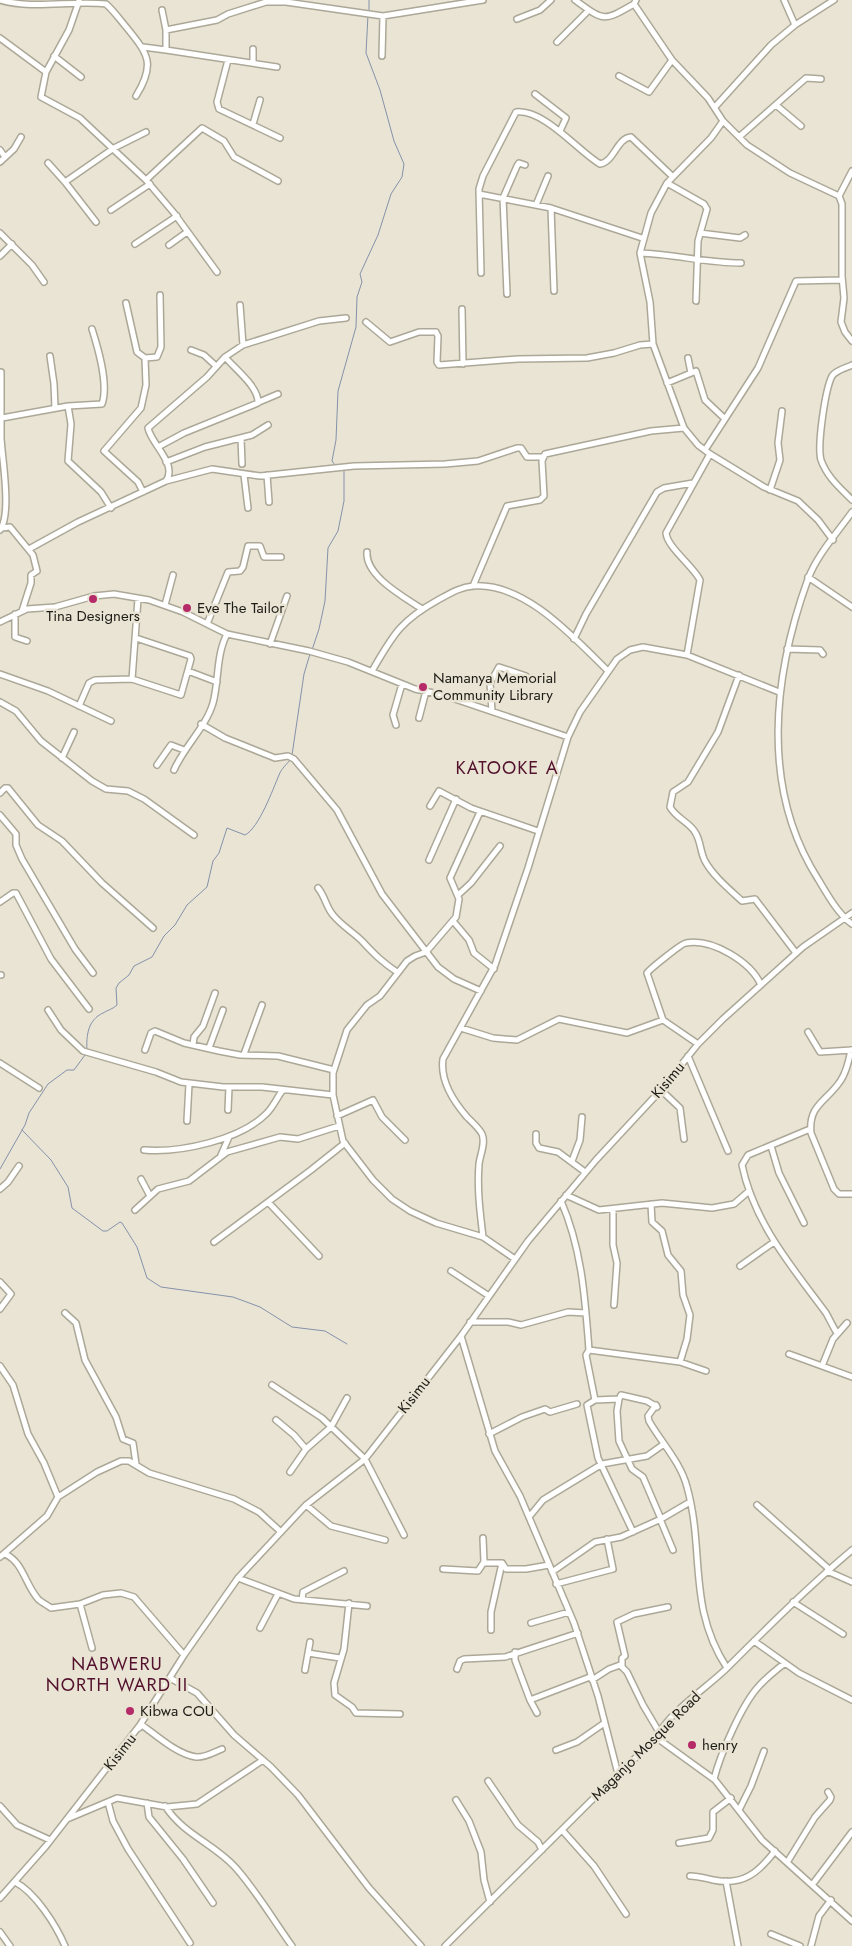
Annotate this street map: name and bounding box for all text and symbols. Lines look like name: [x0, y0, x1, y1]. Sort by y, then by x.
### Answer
marker: Tina Designers: [87, 593, 99, 605]
place label: Eve The Tailor: [197, 597, 285, 619]
marker: Eve The Tailor: [181, 602, 193, 614]
place label: Tina Designers: [46, 605, 140, 627]
place label: Namanya Memorial Community Library: [433, 667, 556, 706]
marker: Namanya Memorial Community Library: [417, 681, 429, 693]
district label: KATOOKE A: [455, 755, 559, 781]
street label: Kisimu: [646, 1057, 690, 1103]
street label: Kisimu: [392, 1372, 436, 1418]
district label: NABWERU NORTH WARD II: [46, 1651, 188, 1698]
street label: Maganjo Mosque Road: [586, 1686, 706, 1806]
place label: Kibwa COU: [140, 1700, 214, 1722]
marker: Kibwa COU: [124, 1705, 136, 1717]
street label: Kisimu: [98, 1729, 142, 1775]
place label: henry: [702, 1734, 738, 1756]
marker: henry: [686, 1739, 698, 1751]

